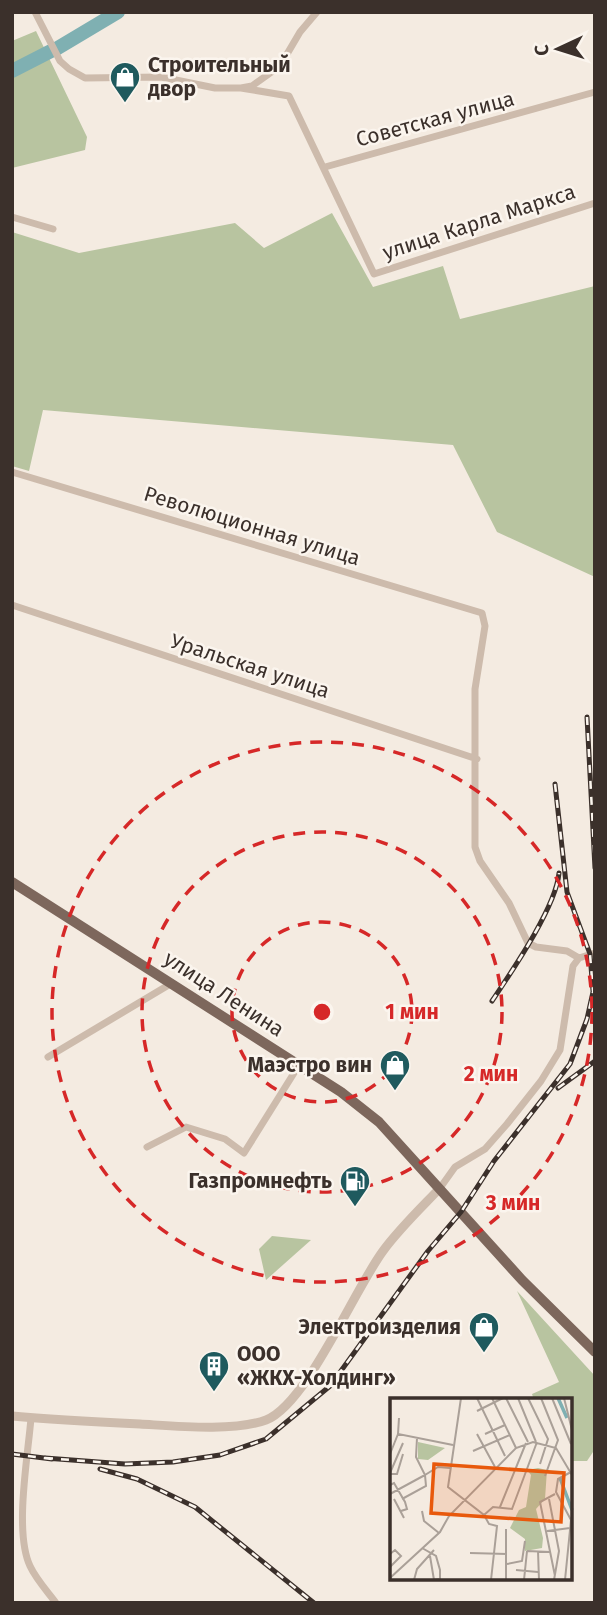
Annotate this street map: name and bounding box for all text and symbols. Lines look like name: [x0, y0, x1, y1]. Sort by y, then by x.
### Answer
north arrow: [523, 14, 593, 84]
text: С: [530, 44, 553, 56]
place label: Строительный двор: [148, 52, 291, 102]
shop icon: Строительный двор: [108, 60, 142, 104]
street label: Советская улица: [353, 85, 517, 153]
street label: улица Карла Маркса: [379, 179, 579, 265]
street label: Революционная улица: [141, 481, 363, 571]
street label: Уральская улица: [167, 628, 333, 704]
street label: улица Ленина: [159, 945, 289, 1043]
text: 1 мин: [385, 999, 439, 1025]
centre of rings: [310, 1000, 334, 1024]
shop icon: Маэстро вин: [378, 1048, 412, 1092]
place label: Маэстро вин: [248, 1052, 372, 1078]
text: 2 мин: [464, 1061, 518, 1087]
fuel station icon: Газпромнефть: [338, 1164, 372, 1208]
place label: Газпромнефть: [188, 1168, 332, 1194]
text: 3 мин: [485, 1190, 540, 1216]
shop icon: Электроизделия: [467, 1310, 501, 1354]
place label: Электроизделия: [298, 1314, 461, 1340]
place label: ООО «ЖКХ-Холдинг»: [237, 1341, 396, 1391]
building icon: ООО «ЖКХ-Холдинг»: [197, 1349, 231, 1393]
inset map: [390, 1398, 572, 1580]

